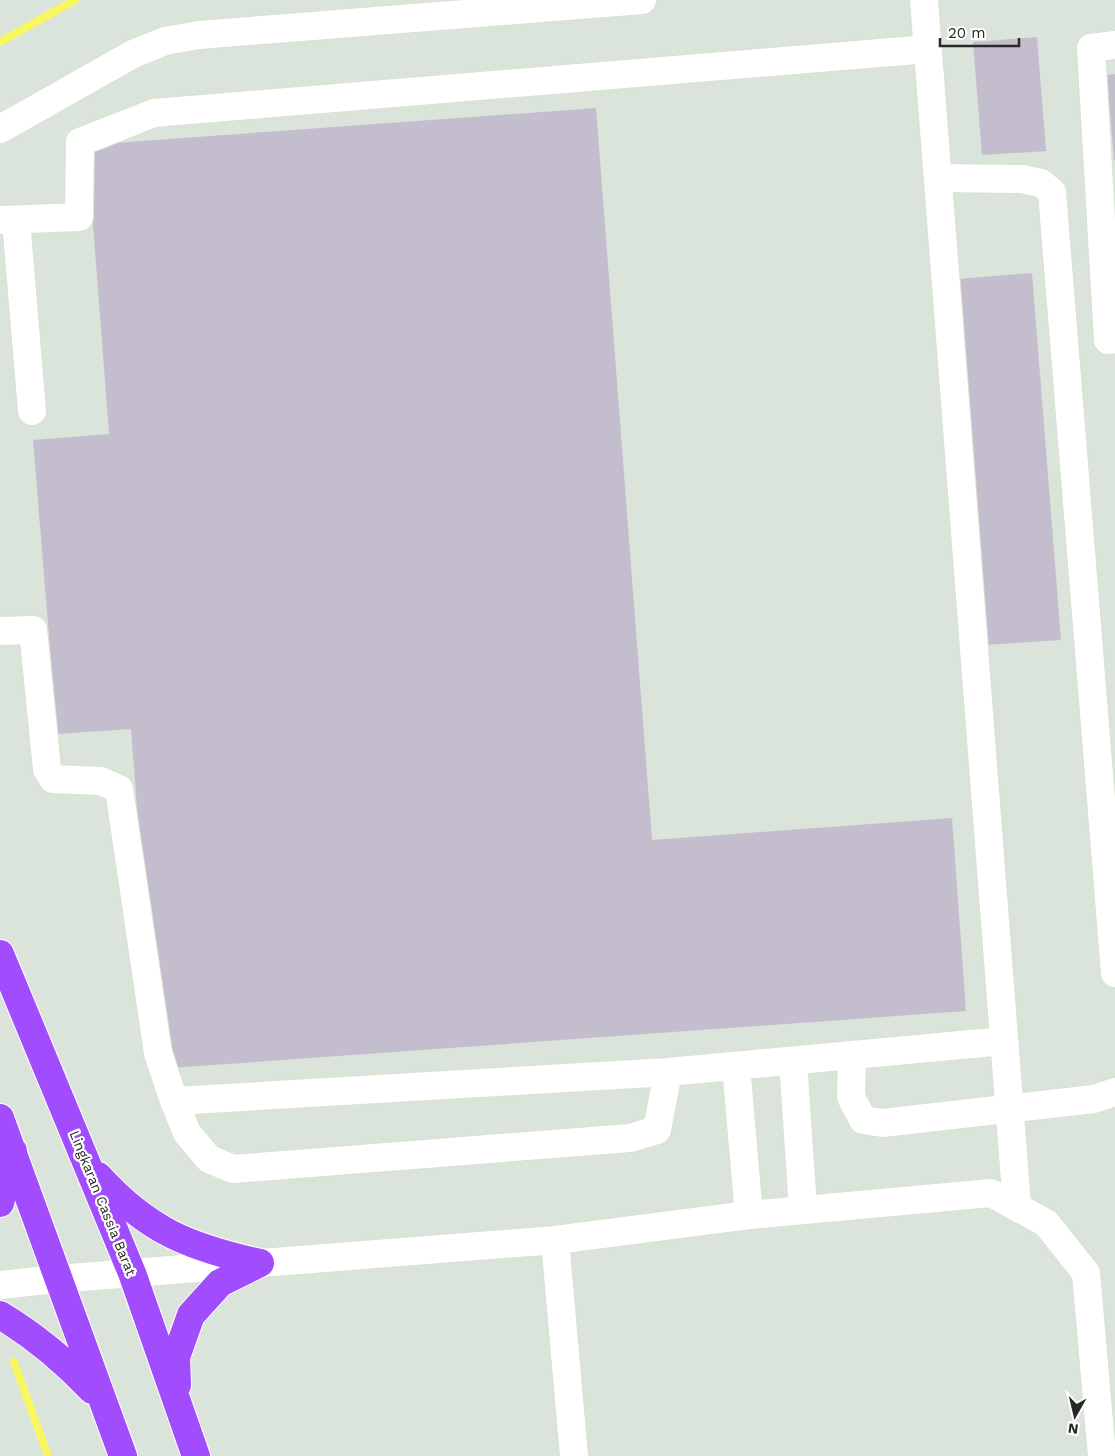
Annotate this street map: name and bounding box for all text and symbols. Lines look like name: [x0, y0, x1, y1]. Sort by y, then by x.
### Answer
scale bar: [940, 15, 1019, 47]
text: 20 m: [948, 24, 986, 42]
street label: Lingkaran Cassia Barat: [66, 1128, 140, 1278]
north arrow: [1050, 1391, 1100, 1441]
text: N: [1067, 1420, 1079, 1438]

